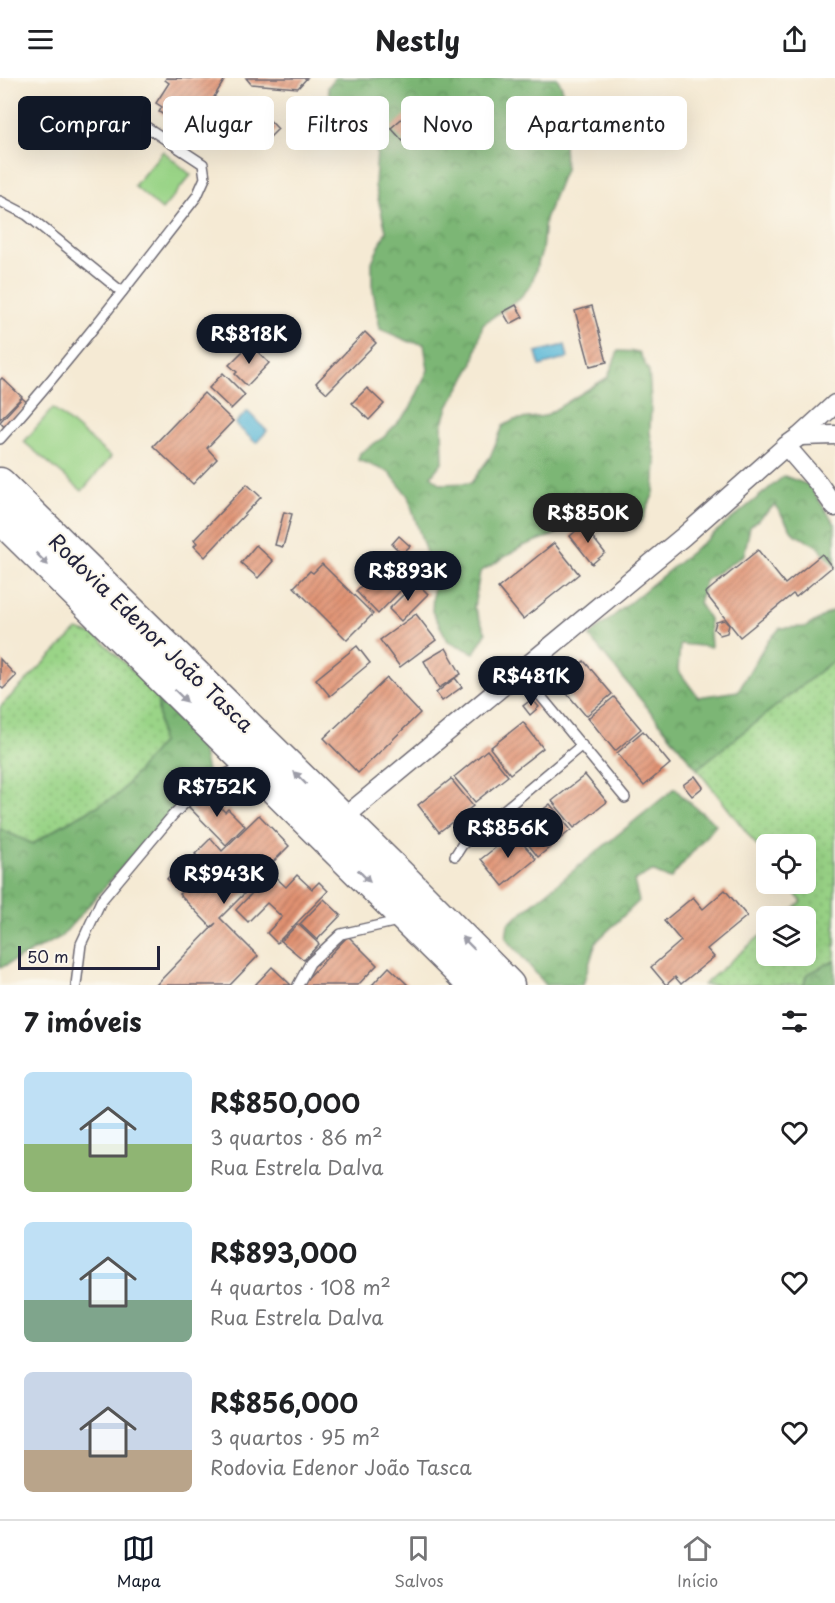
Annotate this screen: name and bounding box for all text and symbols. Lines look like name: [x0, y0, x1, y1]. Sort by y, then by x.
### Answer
text: Nestly: [375, 19, 460, 60]
icon: menu: [24, 23, 57, 56]
icon: share: [778, 23, 811, 56]
chip: Comprar: [18, 96, 151, 150]
chip: Alugar: [163, 96, 274, 150]
chip: Filtros: [286, 96, 389, 150]
chip: Novo: [401, 96, 494, 150]
chip: Apartamento: [506, 96, 687, 150]
pin: R$818K: [200, 314, 298, 365]
text: R$818K: [210, 318, 288, 348]
pin: R$850K: [539, 493, 637, 544]
text: R$850K: [547, 497, 629, 527]
street label: Rodovia Edenor João Tasca: [42, 525, 262, 739]
one-way arrow: [34, 551, 48, 565]
pin: R$893K: [359, 551, 457, 602]
text: R$893K: [368, 555, 448, 585]
pin: R$481K: [482, 656, 580, 707]
text: R$481K: [492, 660, 570, 690]
one-way arrow: [173, 688, 187, 702]
pin: R$752K: [168, 767, 266, 818]
text: R$752K: [177, 771, 257, 801]
one-way arrow: [294, 771, 308, 785]
pin: R$856K: [459, 808, 557, 859]
text: R$856K: [467, 812, 549, 842]
map controls: [756, 834, 816, 966]
button: locate: [756, 834, 816, 894]
pin: R$943K: [175, 854, 273, 905]
text: R$943K: [184, 858, 264, 888]
one-way arrow: [356, 869, 370, 883]
button: layers: [756, 906, 816, 966]
one-way arrow: [461, 937, 475, 951]
scale bar: [18, 943, 160, 971]
text: 50 m: [27, 944, 68, 968]
text: 7 imóveis: [24, 1002, 142, 1041]
icon: filters: [778, 1005, 811, 1038]
text: R$850,000: [210, 1083, 360, 1122]
icon: home: [72, 1096, 144, 1168]
icon: heart: [778, 1116, 811, 1149]
text: 3 quartos · 86 m²: [210, 1122, 383, 1152]
text: Rua Estrela Dalva: [210, 1152, 384, 1182]
text: R$893,000: [210, 1233, 357, 1272]
icon: home: [72, 1246, 144, 1318]
icon: heart: [778, 1266, 811, 1299]
text: 4 quartos · 108 m²: [210, 1272, 391, 1302]
text: Rua Estrela Dalva: [210, 1302, 384, 1332]
text: R$856,000: [210, 1383, 358, 1422]
icon: home: [72, 1396, 144, 1468]
icon: heart: [778, 1416, 811, 1449]
text: 3 quartos · 95 m²: [210, 1422, 380, 1452]
text: Rodovia Edenor João Tasca: [210, 1452, 472, 1482]
tab: Mapa: [117, 1532, 161, 1592]
tab: Salvos: [394, 1532, 444, 1592]
tab: Início: [677, 1532, 718, 1592]

